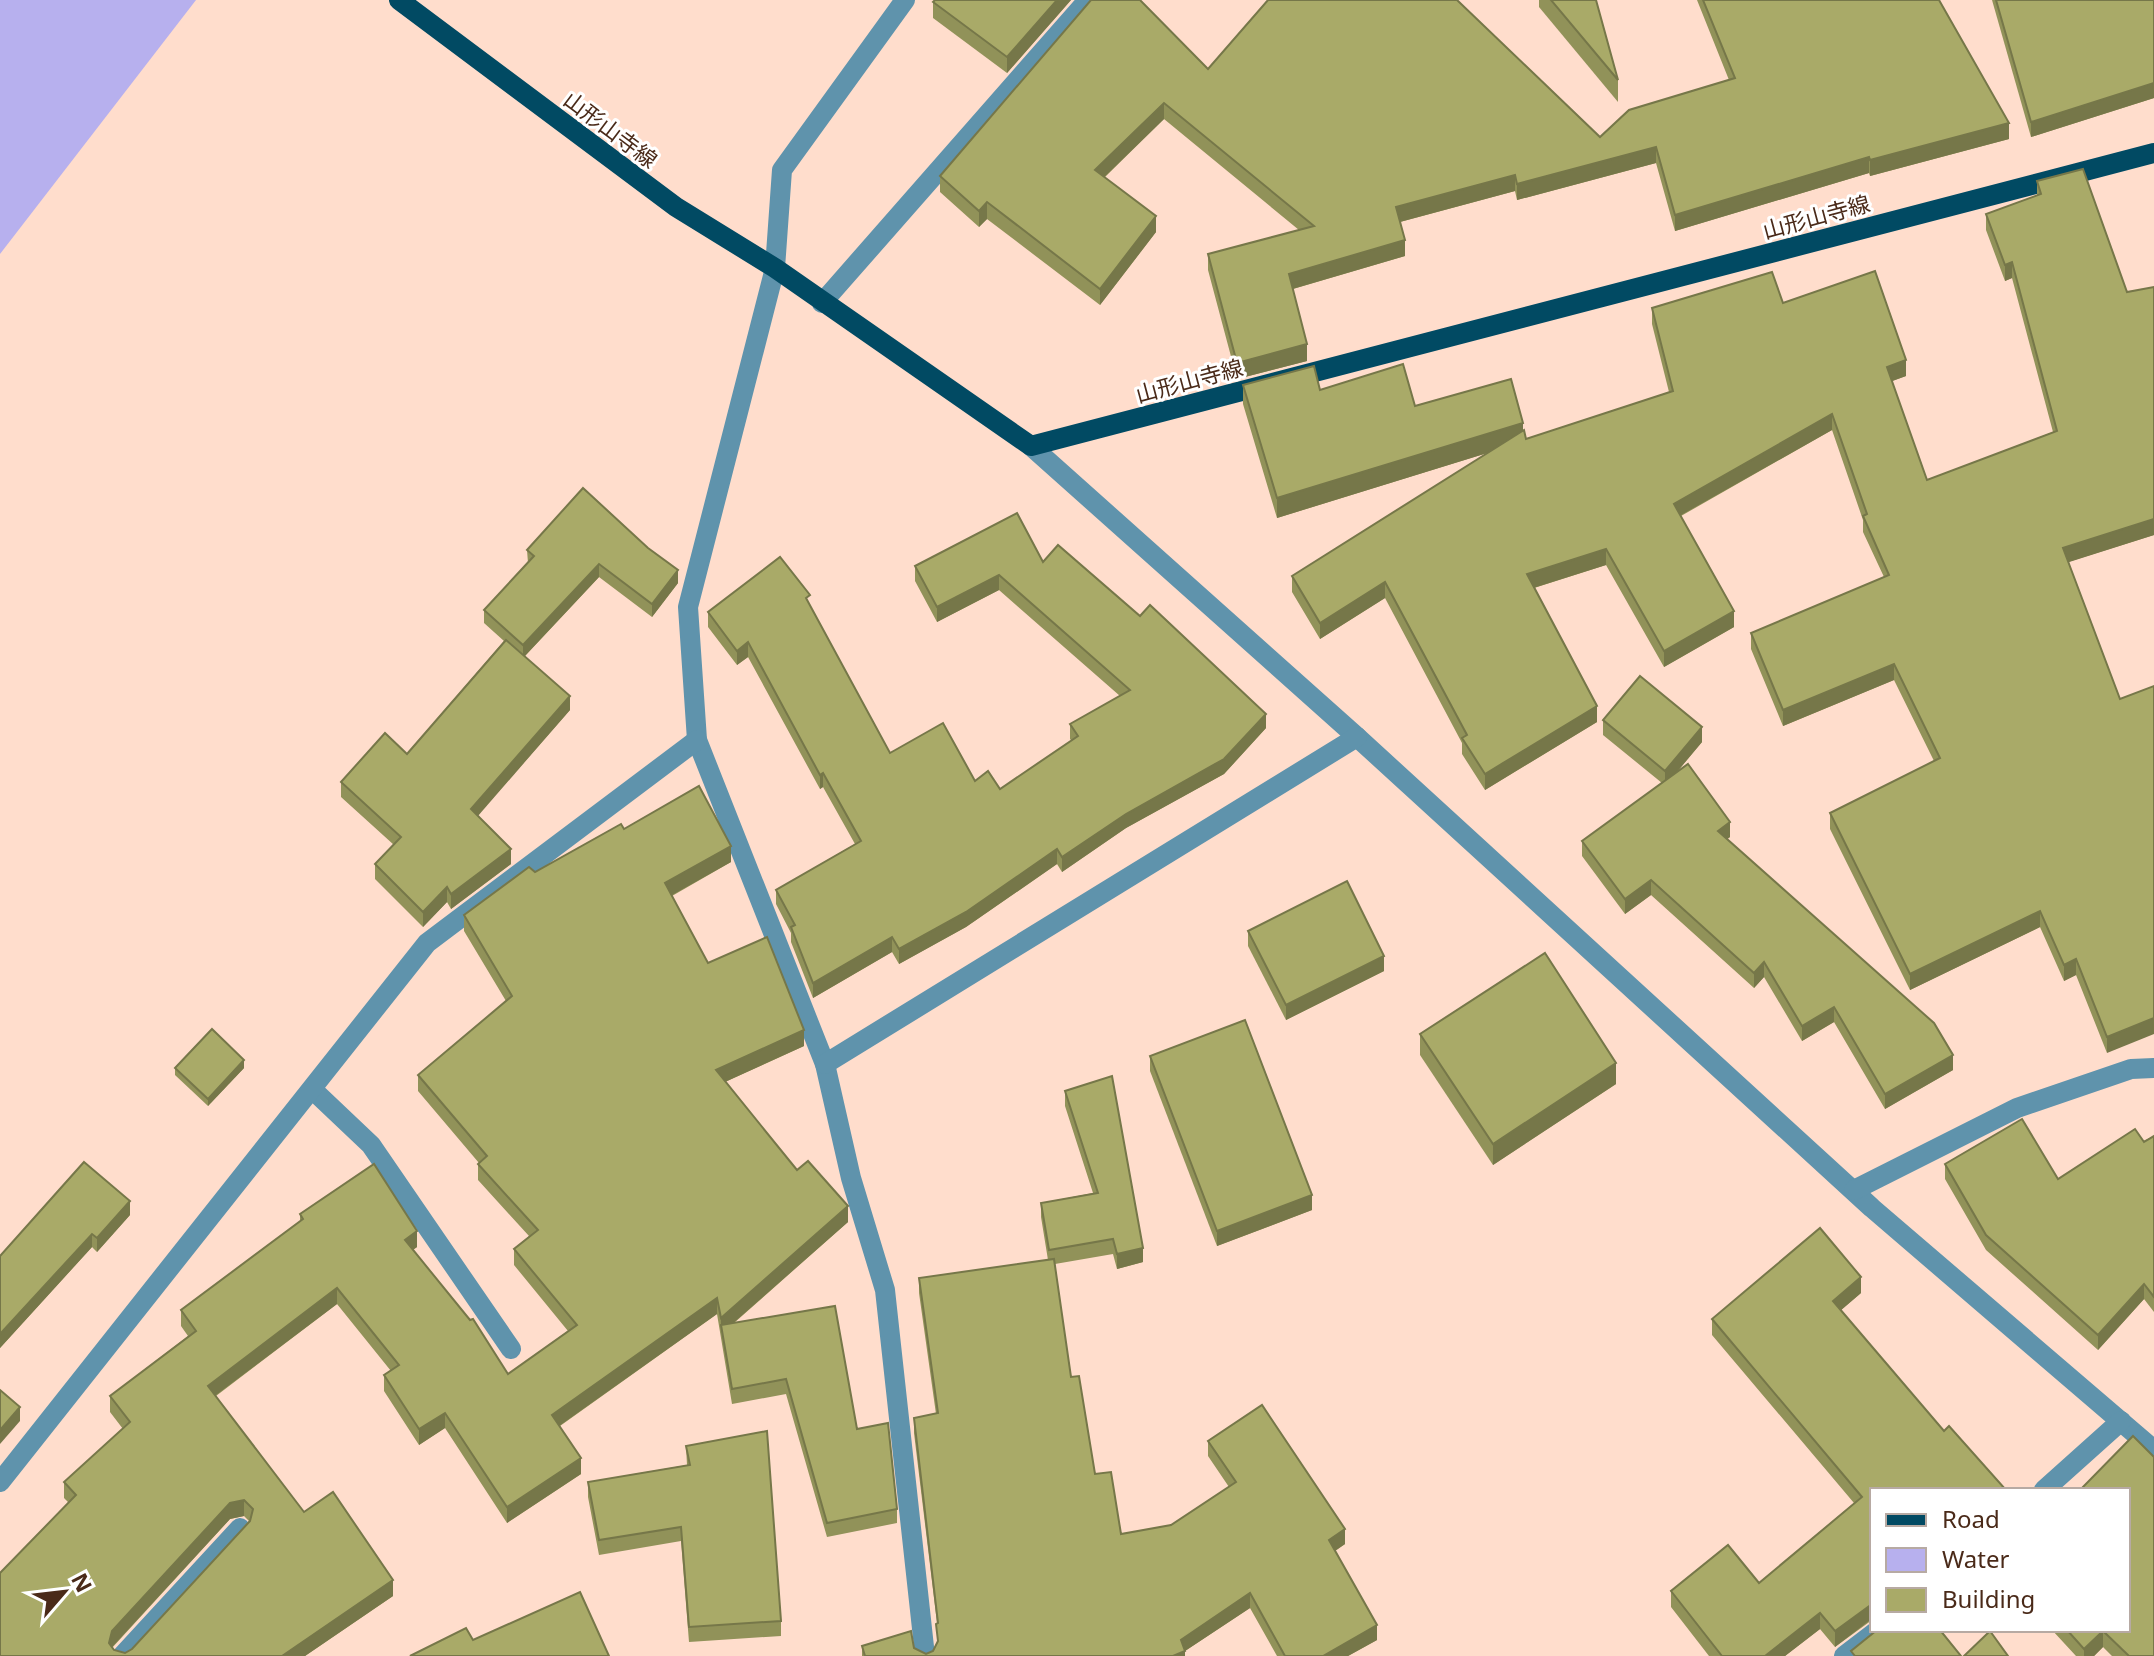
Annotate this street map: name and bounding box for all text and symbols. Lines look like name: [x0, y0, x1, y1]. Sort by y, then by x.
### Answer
street label: 山形山寺線: [558, 84, 664, 174]
street label: 山形山寺線: [1759, 187, 1873, 245]
street label: 山形山寺線: [1132, 351, 1246, 409]
legend: [1870, 1488, 2130, 1632]
text: Road: [1942, 1502, 2000, 1535]
text: Water: [1942, 1542, 2010, 1575]
north arrow: [24, 1552, 104, 1632]
text: N: [65, 1567, 100, 1597]
text: Building: [1942, 1582, 2035, 1615]

